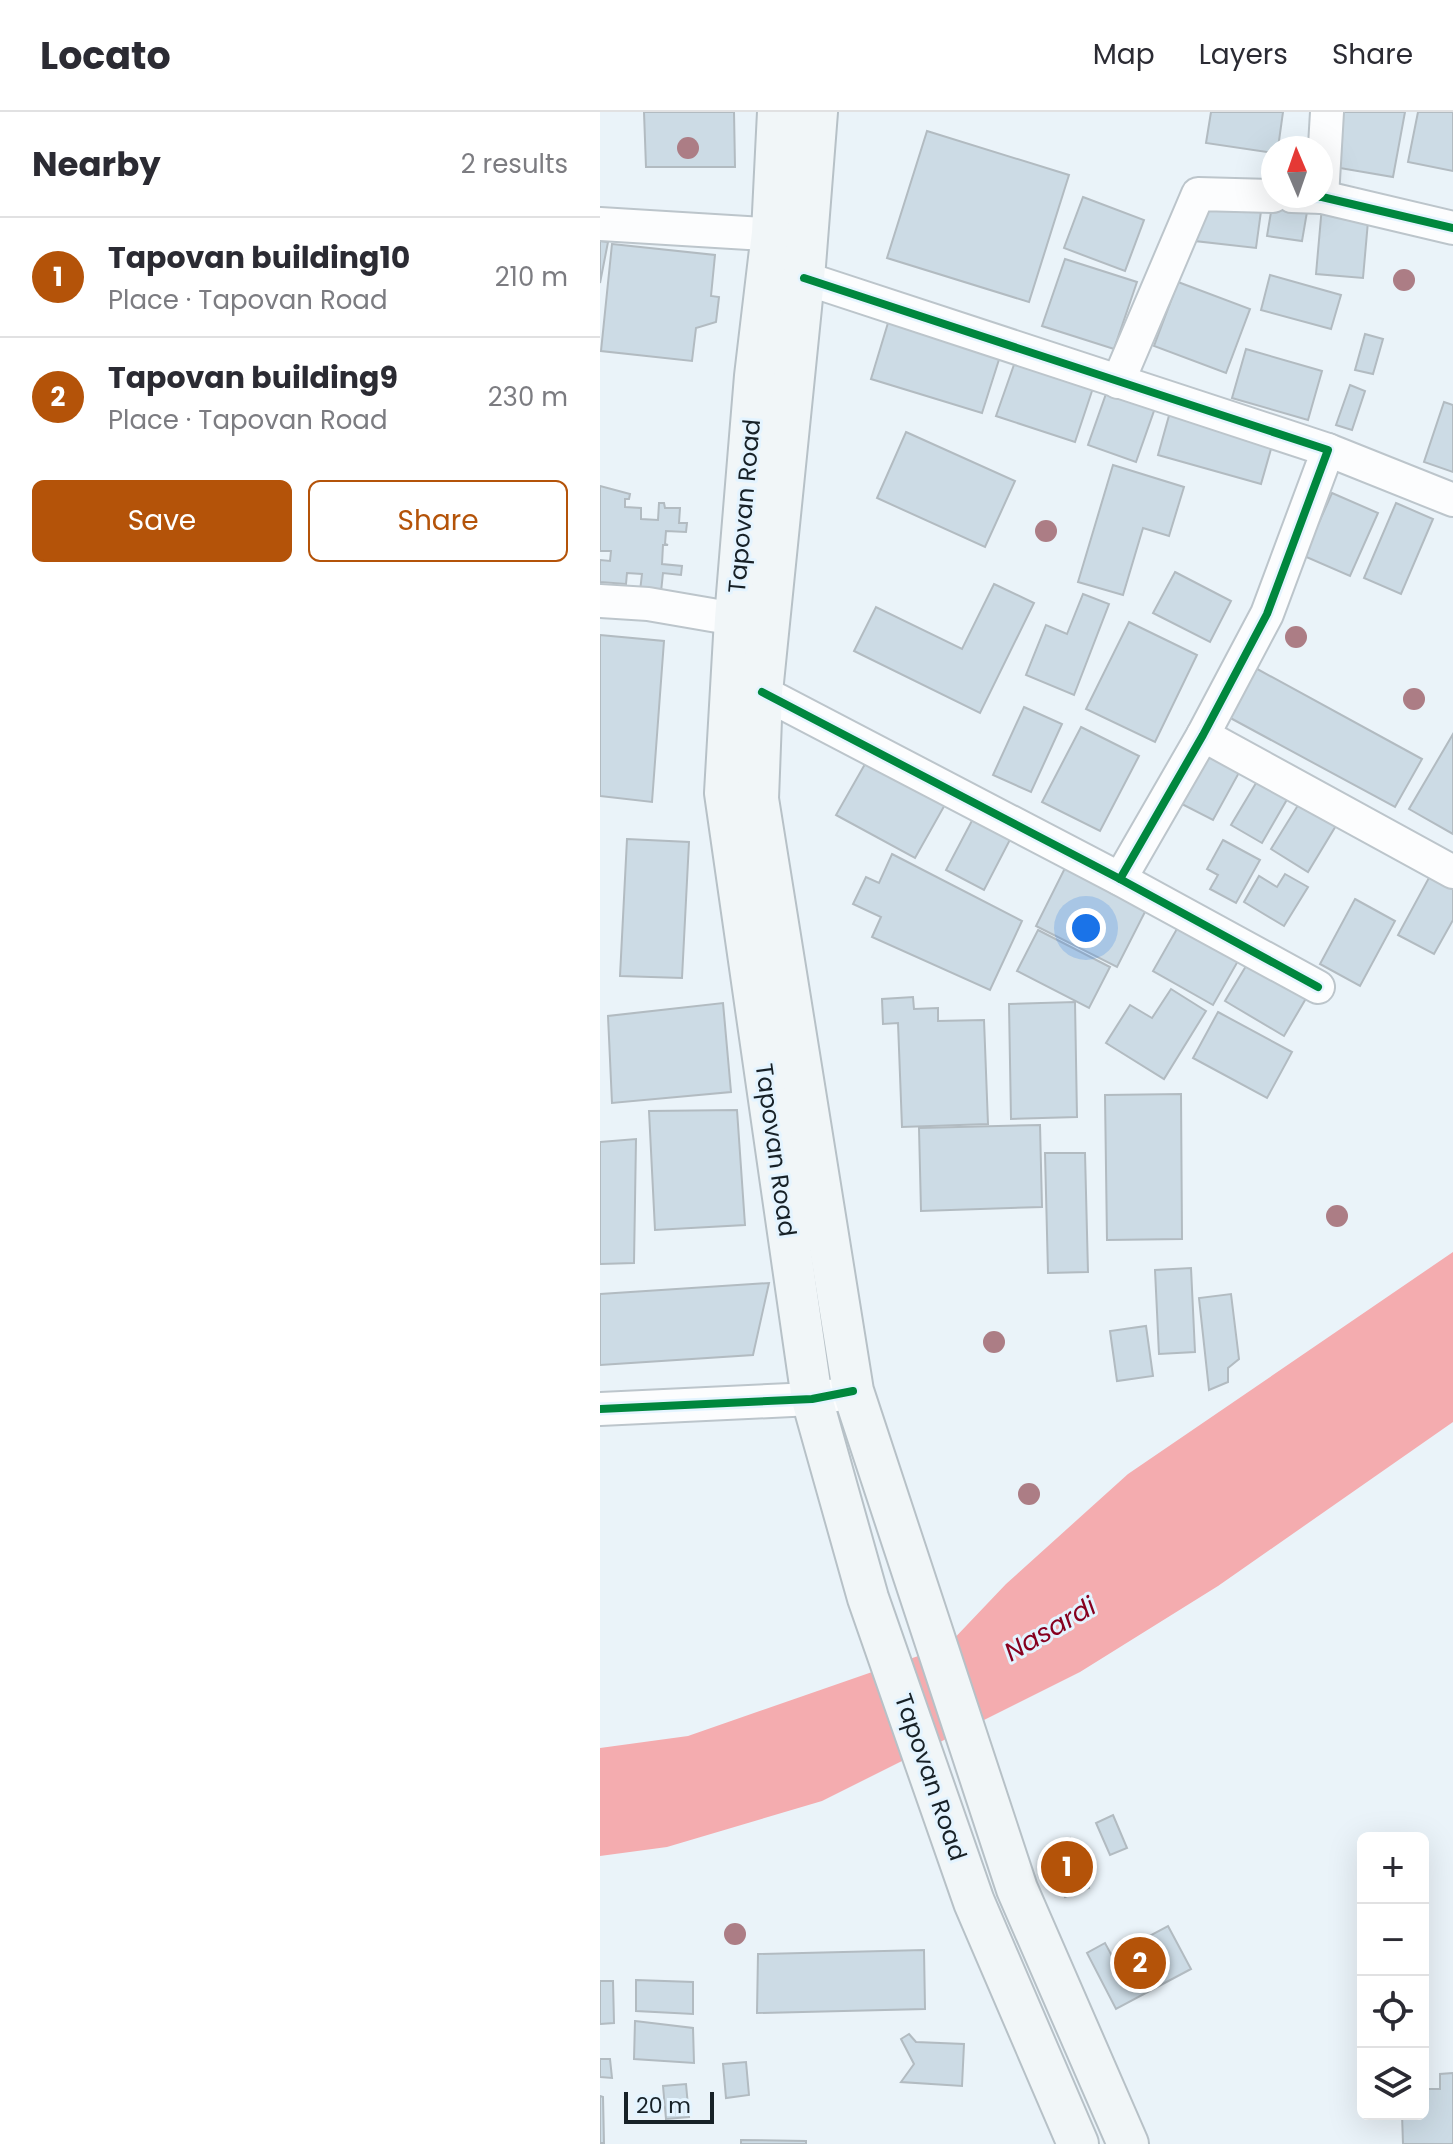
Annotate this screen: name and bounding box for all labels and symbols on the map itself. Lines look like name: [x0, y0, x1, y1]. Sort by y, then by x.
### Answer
north arrow: [1261, 136, 1333, 208]
street label: Tapovan Road: [720, 418, 768, 594]
your location: [1066, 908, 1106, 948]
street label: Tapovan Road: [748, 1061, 804, 1239]
water label: Nasardi: [997, 1588, 1103, 1670]
street label: Tapovan Road: [887, 1689, 975, 1865]
pin: 1: [1041, 1837, 1093, 1897]
pin: 2: [1114, 1933, 1166, 1993]
scale bar: [624, 2088, 714, 2124]

